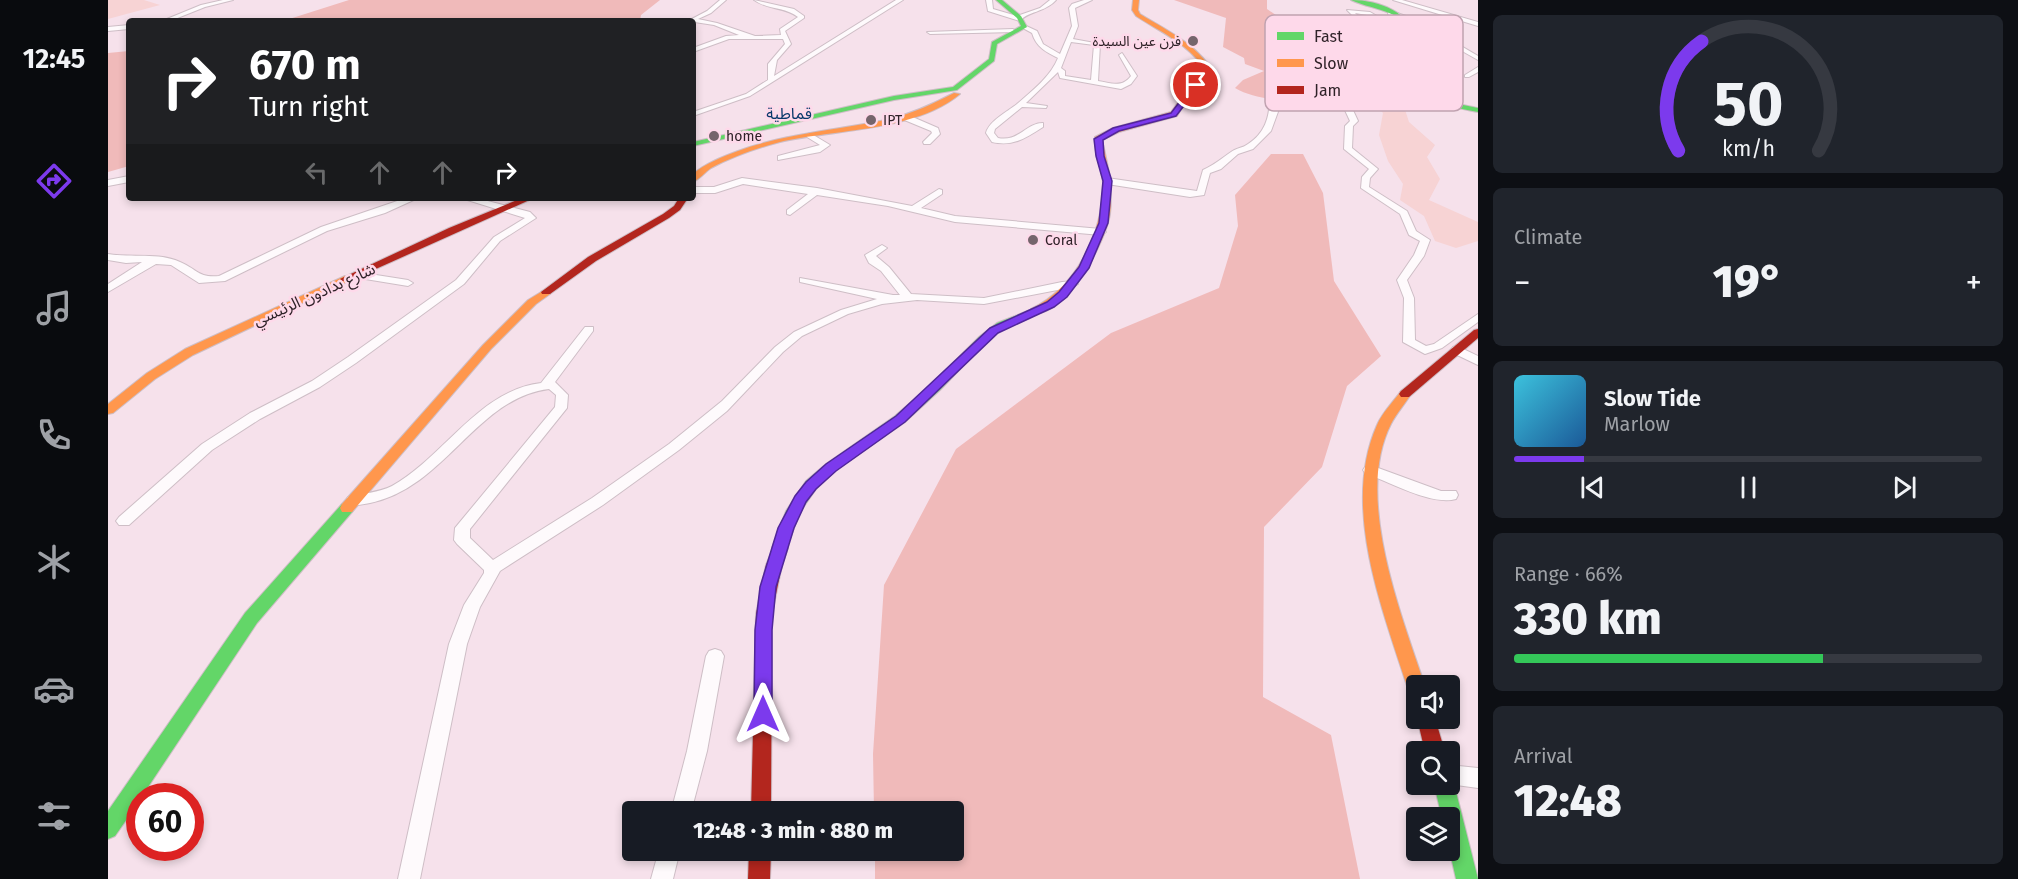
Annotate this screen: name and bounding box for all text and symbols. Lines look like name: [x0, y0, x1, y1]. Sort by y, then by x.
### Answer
legend: [1265, 15, 1463, 111]
text: Fast: [1314, 27, 1343, 46]
place label: فرن عين السيدة: [1092, 33, 1181, 50]
marker: فرن عين السيدة: [1186, 34, 1200, 48]
text: 670 m: [249, 40, 361, 90]
icon: right: [150, 42, 228, 120]
text: 12:45: [23, 43, 85, 75]
text: Slow: [1314, 54, 1349, 73]
pin: [1170, 59, 1221, 110]
text: 50: [1713, 67, 1783, 142]
icon: arrive: [1179, 68, 1212, 101]
text: Jam: [1314, 81, 1341, 100]
text: Turn right: [249, 91, 369, 123]
district label: قماطية: [766, 104, 812, 123]
place label: IPT: [883, 112, 903, 129]
marker: IPT: [864, 113, 878, 127]
place label: home: [726, 128, 762, 145]
marker: home: [707, 129, 721, 143]
text: km/h: [1721, 136, 1775, 162]
icon: left: [300, 156, 333, 189]
icon: ahead: [363, 156, 396, 189]
icon: ahead: [426, 156, 459, 189]
icon: right: [489, 156, 522, 189]
icon: directions: [33, 160, 75, 202]
text: Climate: [1514, 225, 1582, 249]
place label: Coral: [1045, 232, 1077, 249]
marker: Coral: [1026, 233, 1040, 247]
text: 19°: [1713, 255, 1783, 309]
street label: شارع بدادون الرئيسي: [250, 259, 379, 333]
text: −: [1514, 263, 1531, 303]
text: +: [1966, 263, 1982, 303]
icon: music: [33, 287, 75, 329]
text: Slow Tide: [1604, 385, 1701, 412]
text: Marlow: [1604, 412, 1670, 436]
icon: phone: [33, 414, 75, 456]
icon: previous: [1576, 471, 1609, 504]
icon: pause: [1732, 471, 1765, 504]
icon: next: [1888, 471, 1921, 504]
icon: climate: [33, 541, 75, 583]
text: Range · 66%: [1514, 562, 1623, 586]
text: 330 km: [1514, 592, 1662, 646]
icon: car: [33, 668, 75, 710]
map controls: [1406, 675, 1460, 861]
button: sound: [1406, 675, 1460, 729]
position arrow: [731, 682, 795, 746]
button: search: [1406, 741, 1460, 795]
text: Arrival: [1514, 744, 1573, 768]
text: 12:48: [1514, 774, 1622, 828]
speed limit sign: 60: [126, 783, 204, 861]
icon: filters: [33, 795, 75, 837]
button: layers: [1406, 807, 1460, 861]
text: 12:48 · 3 min · 880 m: [693, 817, 893, 844]

